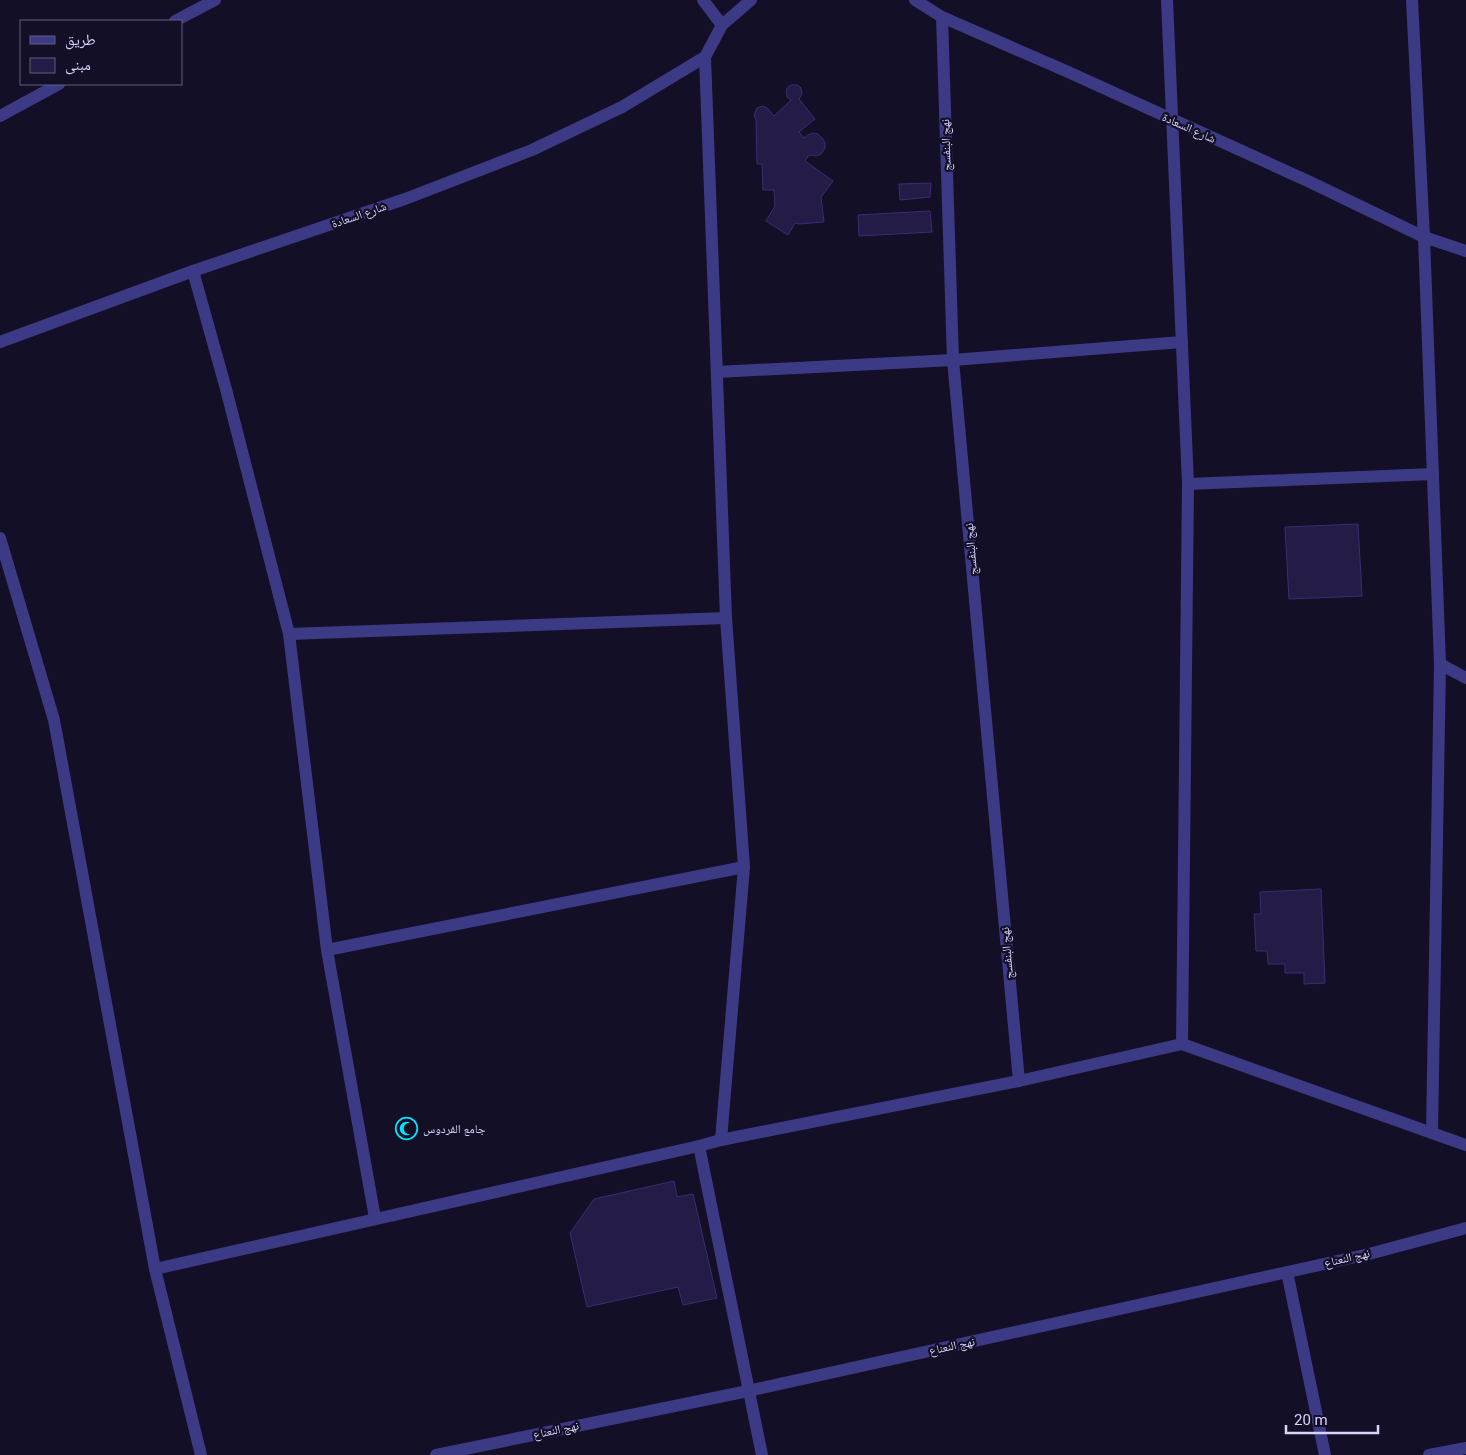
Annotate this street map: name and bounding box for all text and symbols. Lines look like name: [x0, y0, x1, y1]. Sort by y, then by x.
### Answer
legend: [20, 20, 182, 85]
text: طريق: [65, 31, 96, 50]
text: مبنى: [65, 56, 91, 75]
street label: شارع السعادة: [1160, 110, 1218, 147]
street label: نهج البنفسج: [938, 119, 954, 171]
street label: شارع السعادة: [330, 199, 389, 232]
street label: نهج البنفسج: [962, 523, 981, 575]
street label: نهج البنفسج: [998, 927, 1017, 979]
mosque icon: جامع الفردوس: [395, 1117, 419, 1141]
place label: جامع الفردوس: [423, 1122, 486, 1136]
street label: نهج النعناع: [1323, 1246, 1371, 1271]
street label: نهج النعناع: [928, 1334, 976, 1359]
scale bar: [1286, 1402, 1378, 1434]
text: 20 m: [1294, 1411, 1328, 1429]
street label: نهج النعناع: [532, 1418, 580, 1443]

